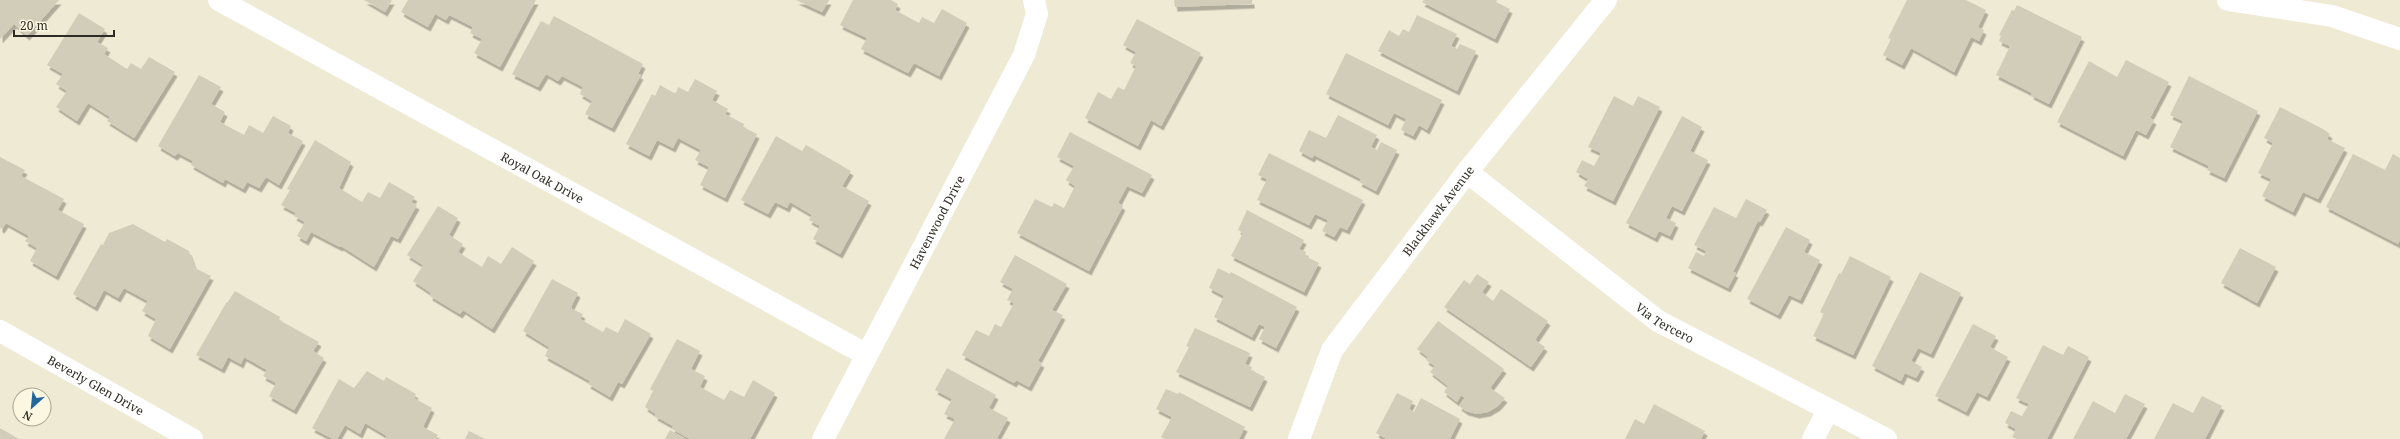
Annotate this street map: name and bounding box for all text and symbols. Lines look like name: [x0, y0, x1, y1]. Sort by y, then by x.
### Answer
scale bar: [14, 12, 114, 38]
text: 20 m: [20, 17, 48, 34]
street label: Royal Oak Drive: [498, 148, 587, 207]
street label: Blackhawk Avenue: [1398, 162, 1478, 259]
street label: Havenwood Drive: [905, 172, 968, 272]
street label: Via Tercero: [1632, 298, 1697, 347]
street label: Beverly Glen Drive: [45, 351, 147, 419]
north arrow: [12, 387, 52, 427]
text: N: [20, 408, 35, 425]

